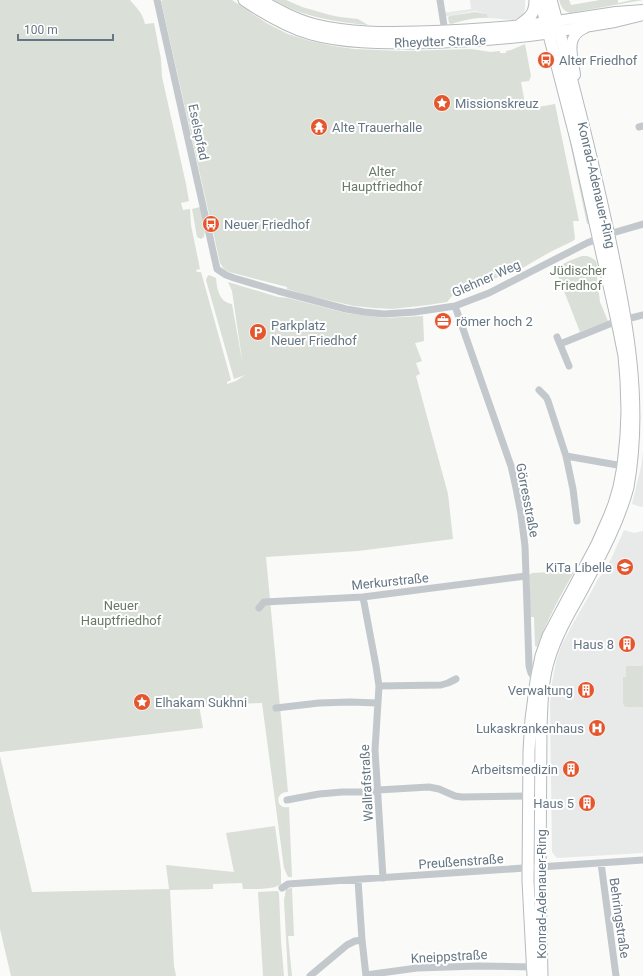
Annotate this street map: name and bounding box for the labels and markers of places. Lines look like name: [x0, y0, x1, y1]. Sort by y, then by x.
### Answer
bus stop icon: Alter Friedhof: [536, 50, 556, 70]
place label: Alter Friedhof: [559, 53, 638, 68]
place icon: Missionskreuz: [432, 93, 452, 113]
place label: Missionskreuz: [455, 96, 539, 111]
temple icon: Alte Trauerhalle: [309, 117, 329, 137]
place label: Alte Trauerhalle: [332, 120, 422, 135]
bus stop icon: Neuer Friedhof: [201, 214, 221, 234]
place label: Neuer Friedhof: [224, 217, 310, 232]
office icon: römer hoch 2: [433, 311, 453, 331]
place label: römer hoch 2: [456, 314, 533, 329]
place label: Parkplatz Neuer Friedhof: [271, 318, 357, 348]
parking icon: Parkplatz Neuer Friedhof: [248, 322, 268, 342]
school or university icon: KiTa Libelle: [615, 557, 635, 577]
place label: KiTa Libelle: [546, 560, 612, 575]
building icon: Haus 8: [617, 634, 637, 654]
place label: Haus 8: [573, 637, 614, 652]
building icon: Verwaltung: [576, 680, 596, 700]
place label: Verwaltung: [508, 683, 573, 698]
place icon: Elhakam Sukhni: [132, 692, 152, 712]
place label: Elhakam Sukhni: [155, 695, 247, 710]
hospital icon: Lukaskrankenhaus: [587, 718, 607, 738]
place label: Lukaskrankenhaus: [476, 721, 584, 736]
building icon: Arbeitsmedizin: [561, 759, 581, 779]
place label: Arbeitsmedizin: [471, 762, 558, 777]
building icon: Haus 5: [577, 793, 597, 813]
place label: Haus 5: [533, 796, 574, 811]

